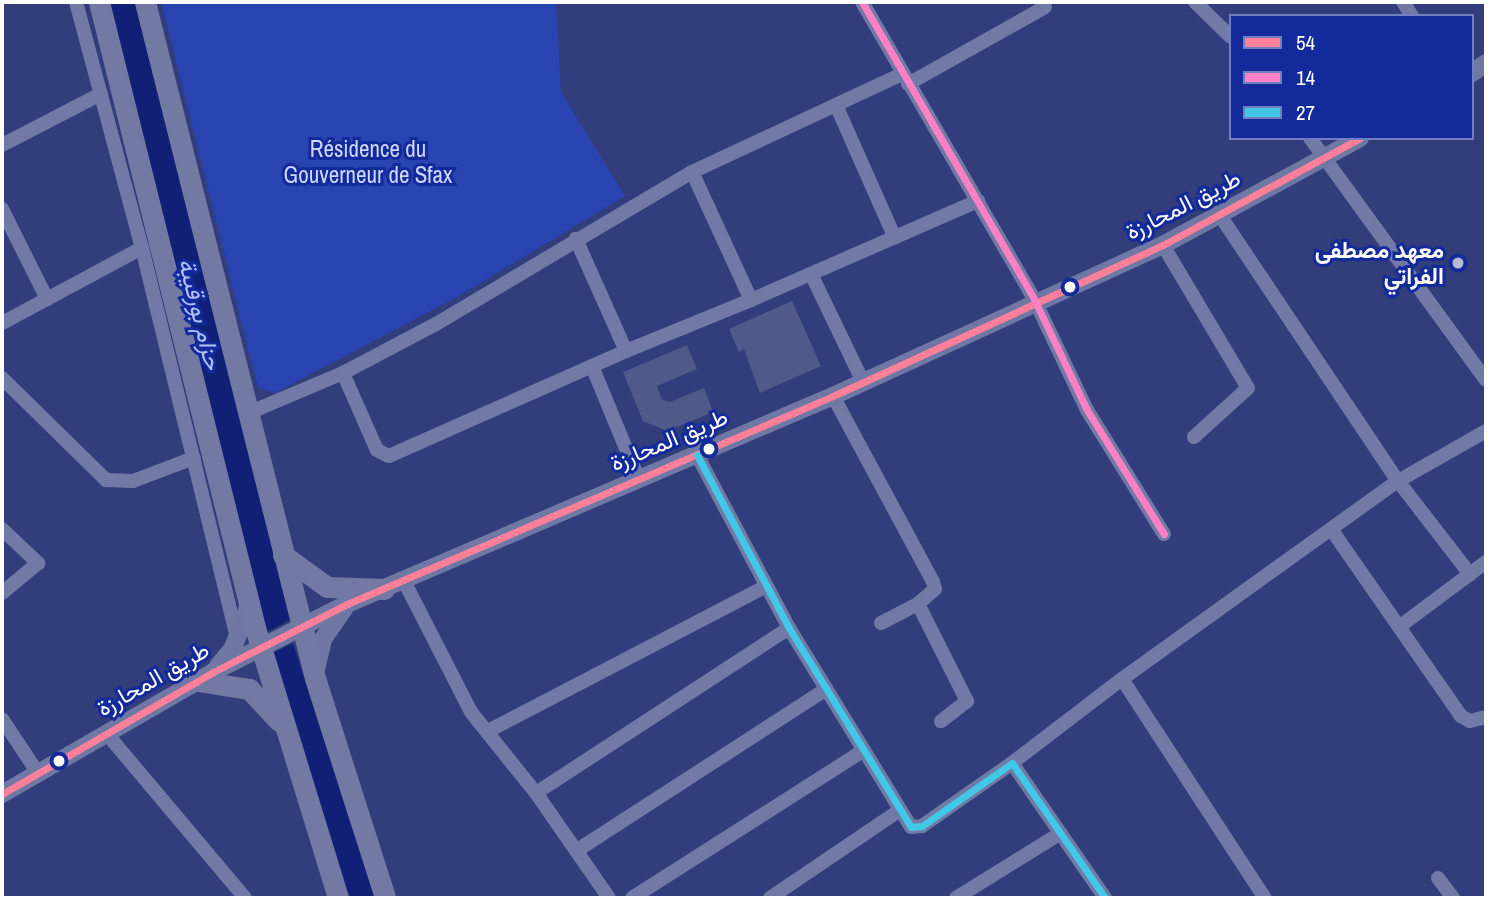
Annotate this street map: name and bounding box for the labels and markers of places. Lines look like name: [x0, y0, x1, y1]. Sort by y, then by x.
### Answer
place label: معهد مصطفى الفراتي: [1315, 236, 1444, 290]
marker: معهد مصطفى الفراتي: [1450, 255, 1466, 271]
unlabelled marker: [1063, 280, 1077, 294]
unlabelled marker: [702, 442, 716, 456]
unlabelled marker: [52, 754, 66, 768]

